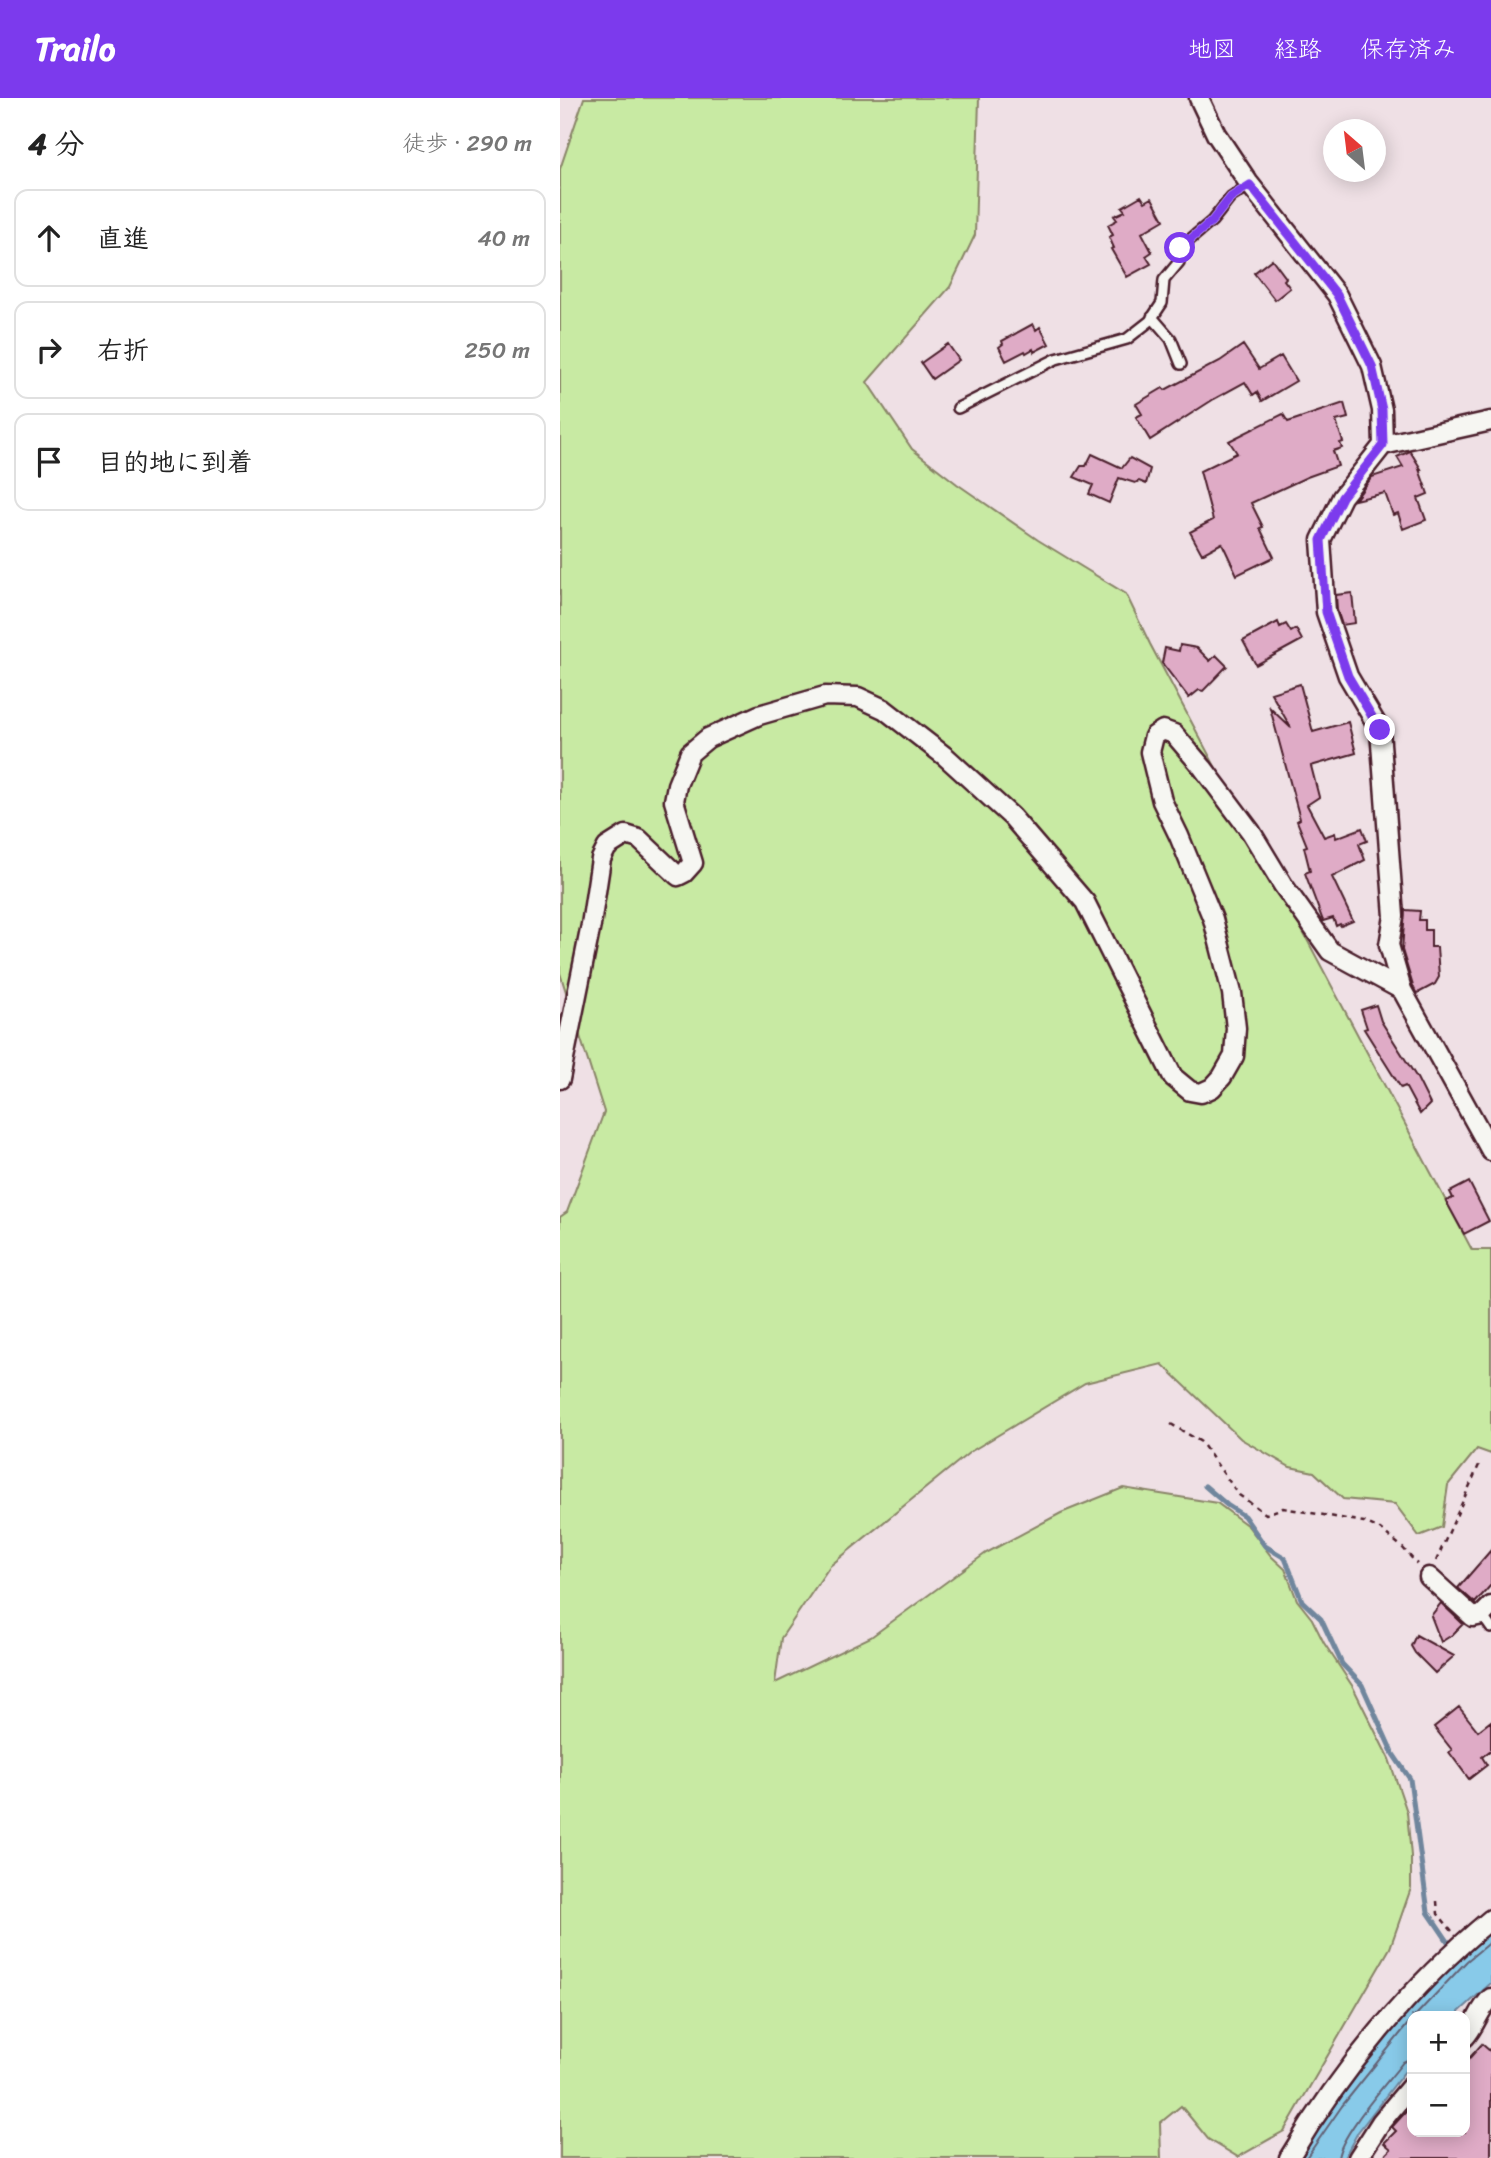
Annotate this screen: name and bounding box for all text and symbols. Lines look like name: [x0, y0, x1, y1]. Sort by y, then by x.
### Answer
text: Trailo: [35, 20, 115, 78]
text: 地図: [1188, 28, 1236, 70]
text: 経路: [1274, 28, 1322, 70]
text: 保存済み: [1360, 28, 1456, 70]
text: 4 分: [28, 117, 85, 171]
north arrow: [1323, 119, 1386, 182]
text: 徒歩 · 290 m: [402, 123, 532, 164]
text: 直進: [97, 215, 149, 261]
text: 40 m: [477, 218, 530, 259]
icon: ahead: [30, 219, 68, 257]
route start: [1164, 232, 1195, 263]
text: 右折: [97, 327, 149, 373]
text: 250 m: [464, 330, 530, 371]
icon: right: [30, 331, 68, 369]
text: 目的地に到着: [97, 439, 253, 485]
icon: arrive: [30, 443, 68, 481]
route end: [1364, 714, 1395, 745]
map controls: [1407, 2011, 1470, 2137]
button: +: [1407, 2011, 1470, 2074]
button: −: [1407, 2074, 1470, 2137]

